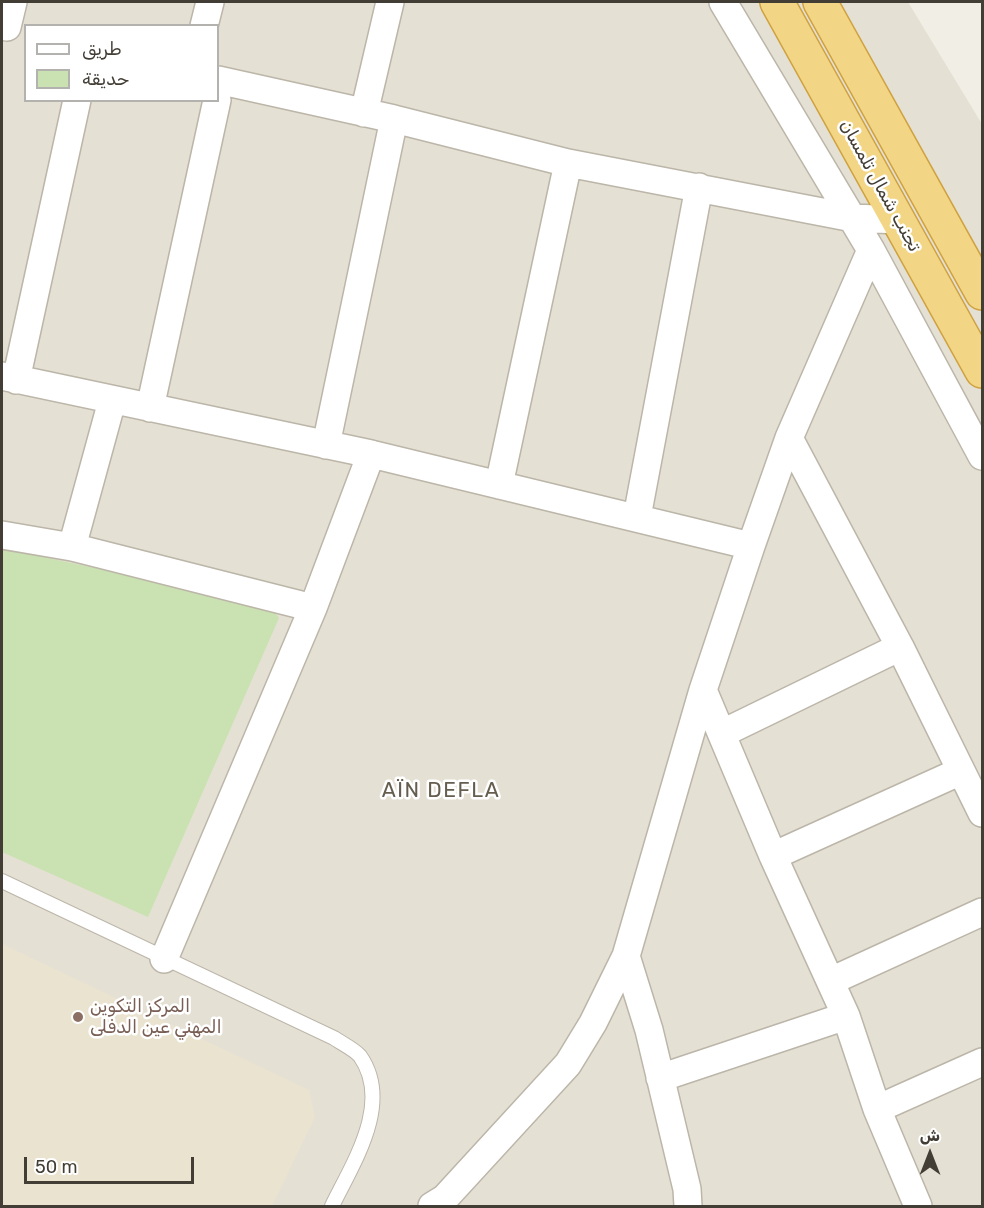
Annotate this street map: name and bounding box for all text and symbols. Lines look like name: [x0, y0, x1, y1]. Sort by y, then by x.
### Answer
legend: [24, 24, 219, 102]
text: طريق: [82, 38, 122, 60]
text: حديقة: [82, 68, 129, 90]
street label: تجنب شمال تلمسان: [835, 116, 925, 256]
district label: AÏN DEFLA: [382, 778, 500, 804]
place label: المركز التكوين المهني عين الدفلى: [90, 996, 222, 1038]
marker: المركز التكوين المهني عين الدفلى: [71, 1010, 85, 1024]
north arrow: [900, 1124, 960, 1184]
text: ش: [920, 1126, 940, 1145]
scale bar: [27, 1145, 196, 1183]
text: 50 m: [35, 1156, 78, 1178]

